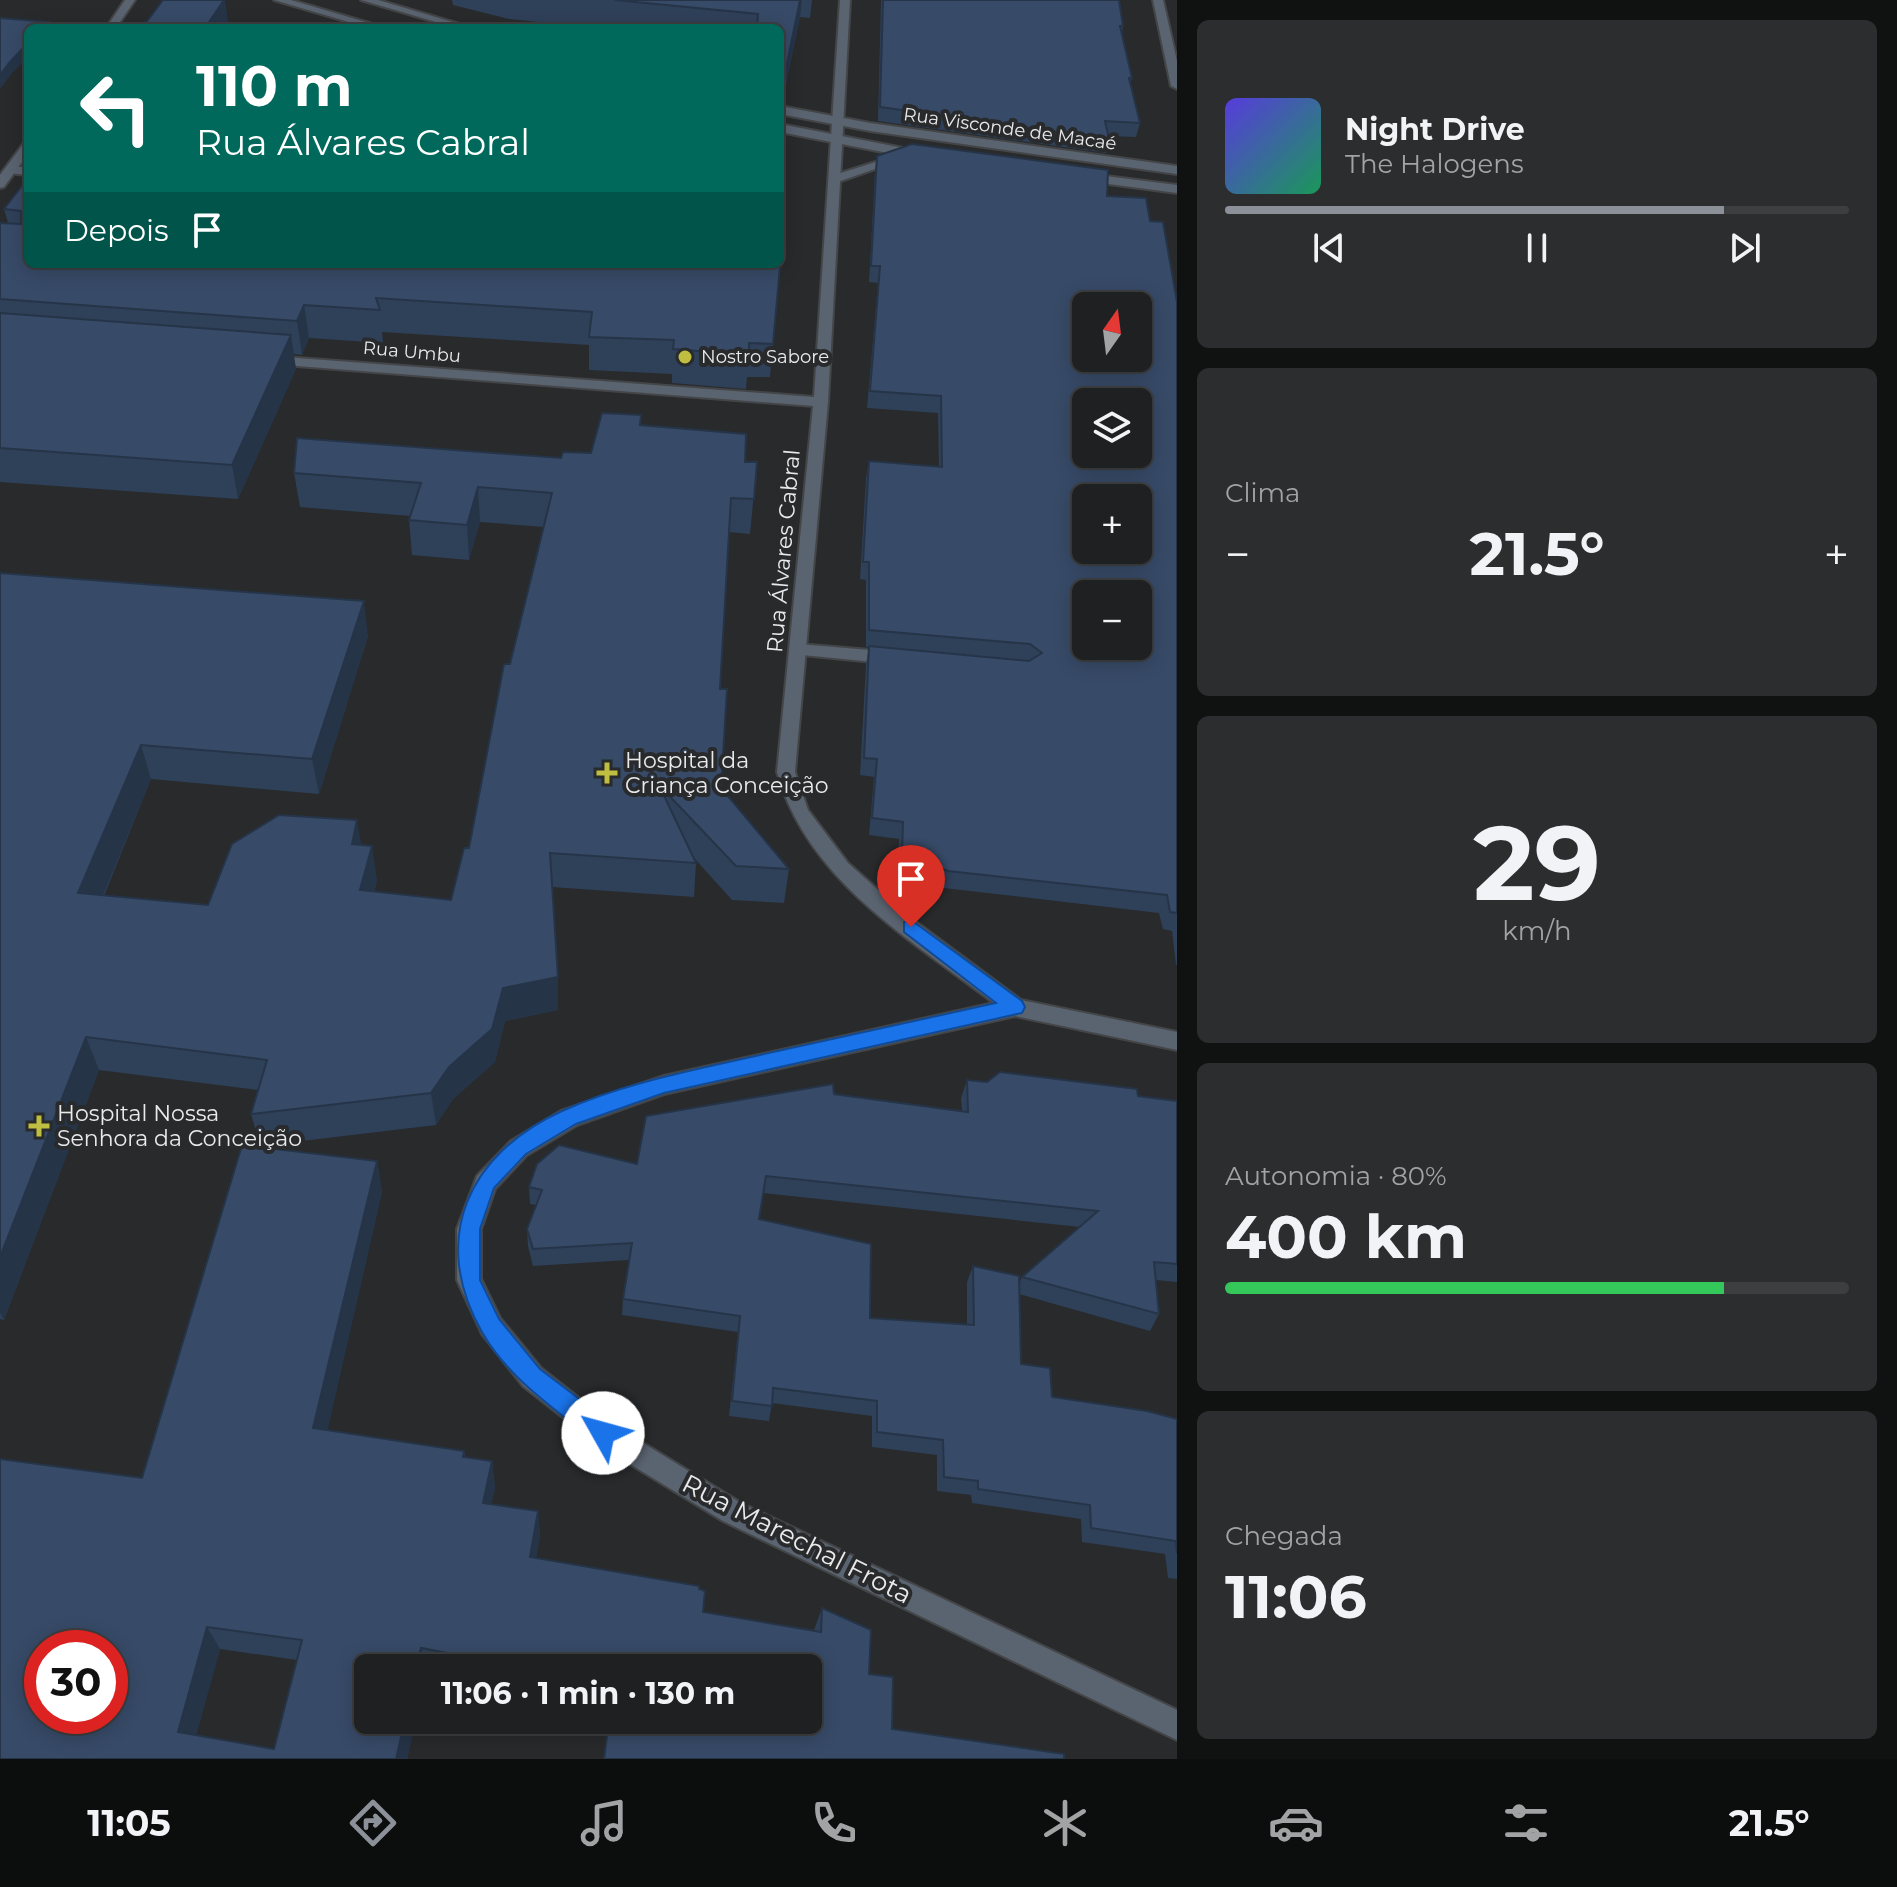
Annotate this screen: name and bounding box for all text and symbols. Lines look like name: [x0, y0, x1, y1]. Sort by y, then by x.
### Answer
text: 110 m: [196, 52, 353, 120]
icon: left: [64, 56, 168, 160]
street label: Rua Visconde de Macaé: [902, 103, 1118, 155]
text: Night Drive: [1345, 111, 1525, 148]
text: Rua Álvares Cabral: [196, 120, 530, 164]
text: The Halogens: [1345, 148, 1524, 180]
icon: arrive: [185, 208, 229, 252]
text: Depois: [64, 212, 169, 249]
icon: previous: [1307, 226, 1351, 270]
icon: pause: [1515, 226, 1559, 270]
icon: next: [1723, 226, 1767, 270]
north arrow: [1072, 292, 1152, 372]
map controls: [1072, 292, 1152, 660]
street label: Rua Umbu: [362, 337, 462, 367]
place label: Nostro Sabore: [701, 346, 829, 368]
marker: Nostro Sabore: [676, 348, 694, 366]
button: layers: [1072, 388, 1152, 468]
street label: Rua Álvares Cabral: [761, 448, 806, 654]
text: Clima: [1225, 477, 1300, 509]
button: +: [1072, 484, 1152, 564]
text: 21.5°: [1469, 517, 1605, 590]
text: −: [1225, 527, 1250, 581]
text: +: [1824, 527, 1849, 581]
button: −: [1072, 580, 1152, 660]
place label: Hospital da Criança Conceição: [625, 747, 828, 799]
marker: Hospital da Criança Conceição: [596, 762, 618, 784]
text: 29: [1473, 799, 1601, 926]
pin: [877, 845, 945, 927]
icon: arrive: [889, 857, 933, 901]
text: km/h: [1502, 915, 1572, 947]
place label: Hospital Nossa Senhora da Conceição: [57, 1100, 302, 1152]
marker: Hospital Nossa Senhora da Conceição: [28, 1115, 50, 1137]
text: Autonomia · 80%: [1225, 1160, 1447, 1192]
text: 400 km: [1225, 1200, 1467, 1273]
position arrow: [561, 1391, 645, 1475]
street label: Rua Marechal Frota: [677, 1467, 917, 1611]
text: Chegada: [1225, 1520, 1343, 1552]
text: 11:06: [1225, 1560, 1367, 1633]
speed limit sign: 30: [24, 1630, 128, 1734]
text: 11:06 · 1 min · 130 m: [441, 1675, 735, 1712]
icon: directions: [345, 1795, 401, 1851]
icon: music: [576, 1795, 632, 1851]
icon: phone: [806, 1795, 862, 1851]
icon: climate: [1037, 1795, 1093, 1851]
icon: car: [1268, 1795, 1324, 1851]
icon: filters: [1498, 1795, 1554, 1851]
text: 11:05: [87, 1801, 171, 1845]
text: 21.5°: [1729, 1801, 1810, 1845]

